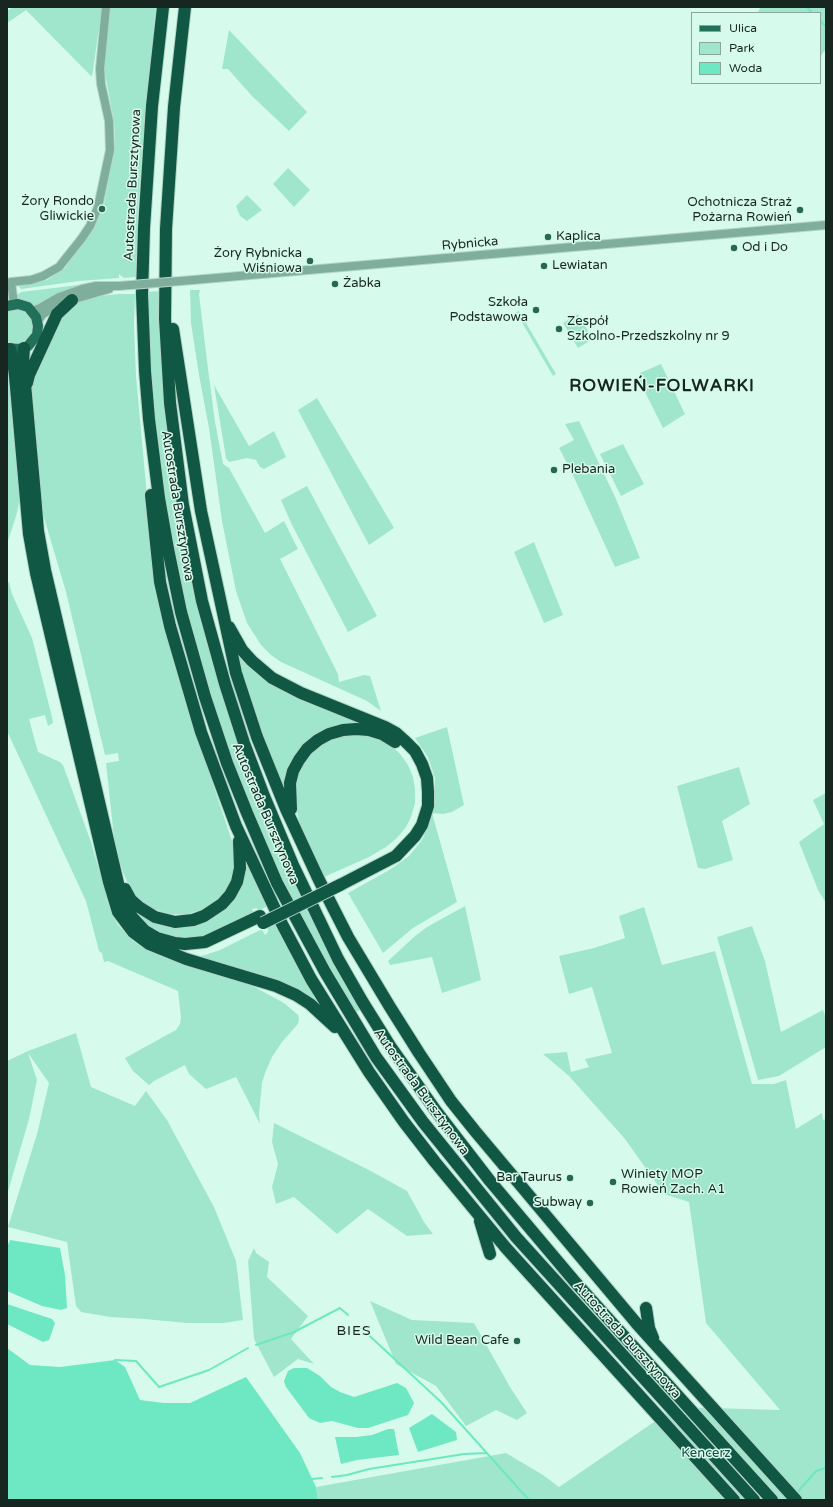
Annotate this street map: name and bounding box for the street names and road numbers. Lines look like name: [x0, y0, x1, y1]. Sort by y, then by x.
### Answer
street label: Autostrada Bursztynowa: [121, 109, 145, 261]
street label: Rybnicka: [441, 234, 499, 254]
street label: Autostrada Bursztynowa: [157, 430, 197, 582]
street label: Autostrada Bursztynowa: [228, 741, 302, 887]
street label: Autostrada Bursztynowa: [370, 1026, 472, 1158]
street label: Autostrada Bursztynowa: [570, 1278, 684, 1402]

